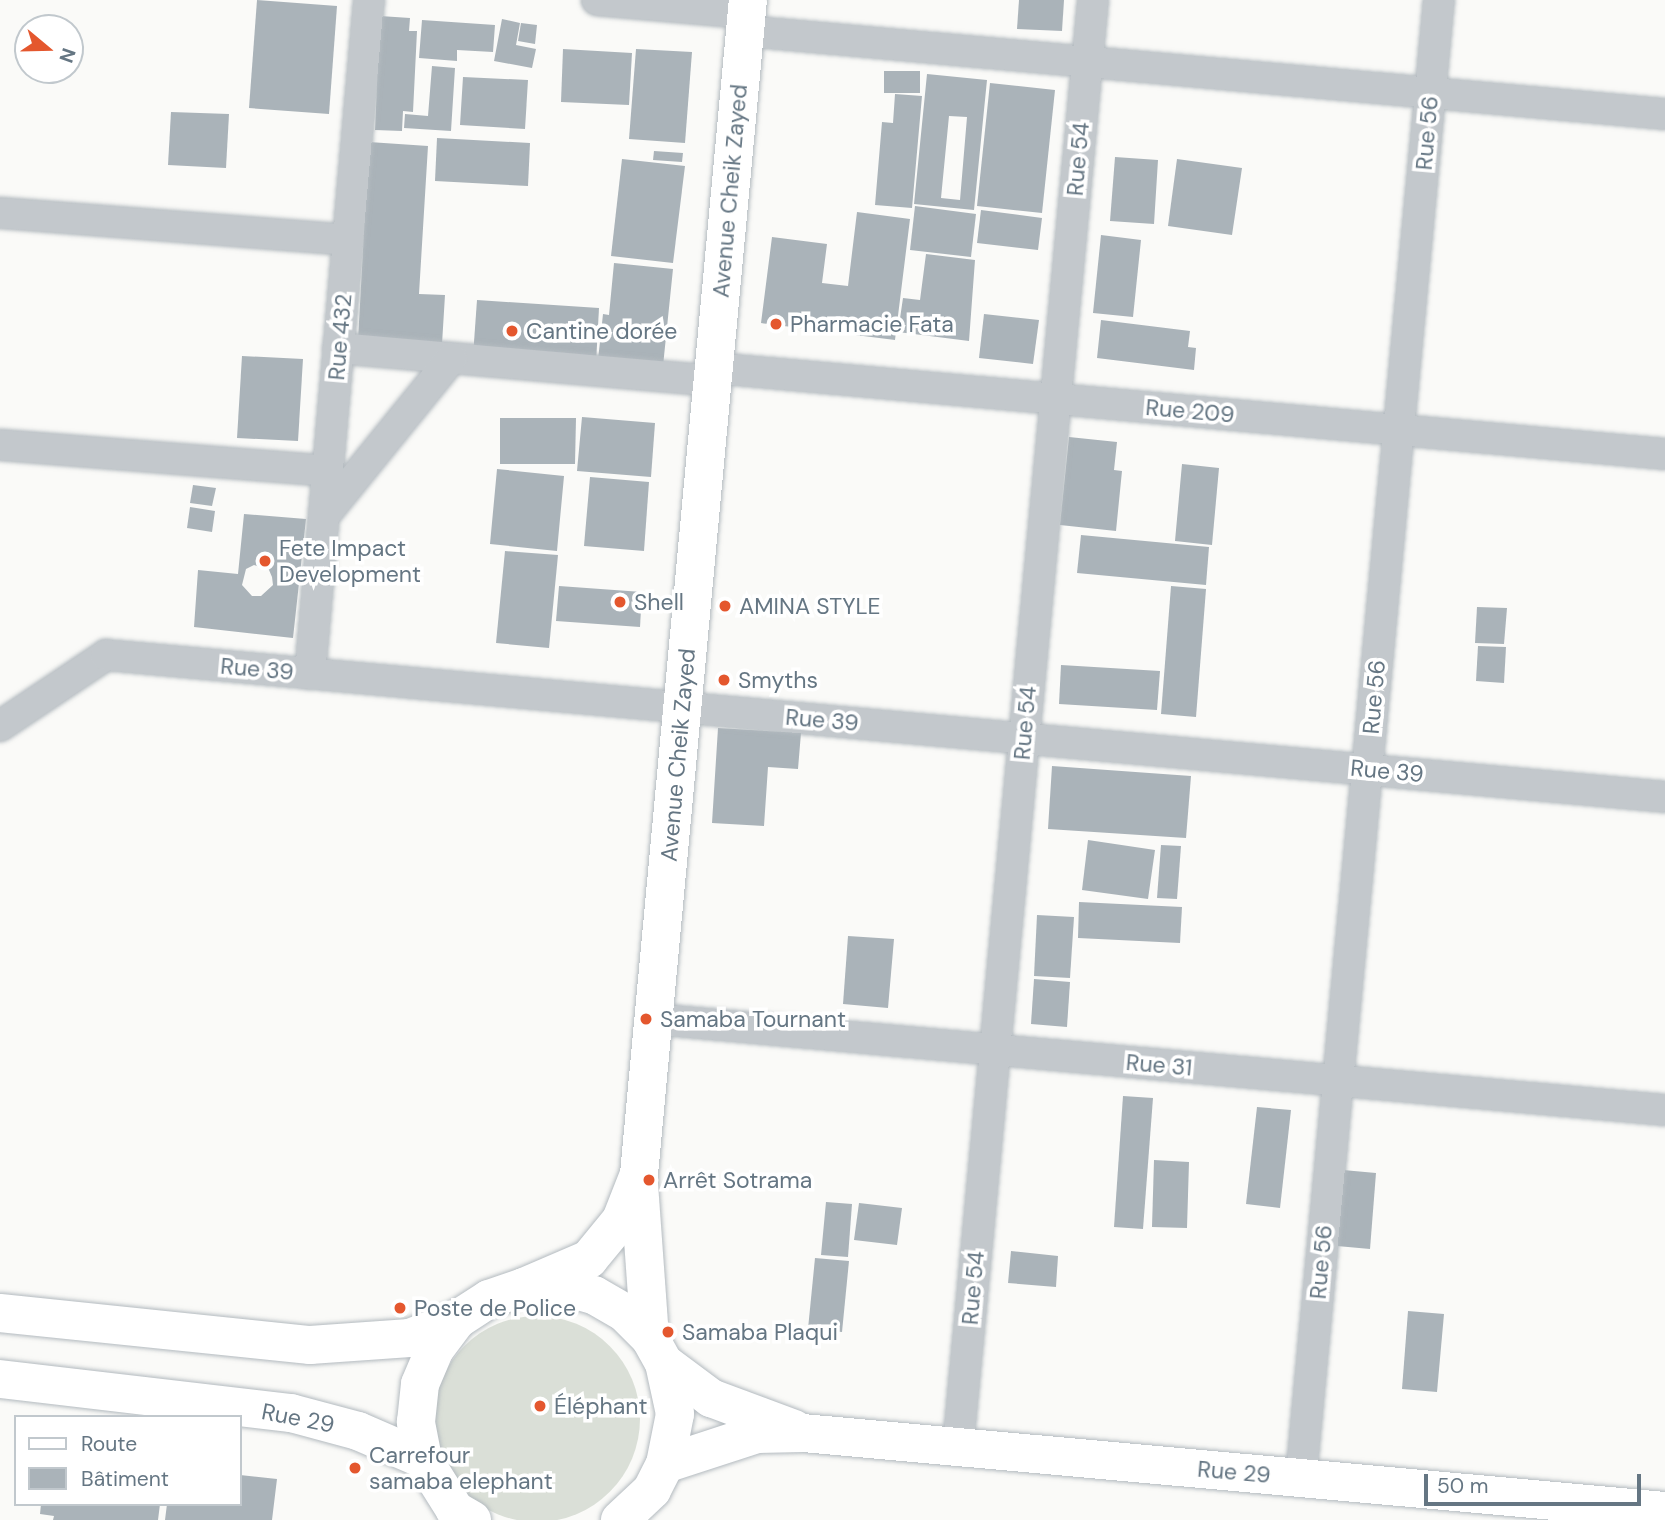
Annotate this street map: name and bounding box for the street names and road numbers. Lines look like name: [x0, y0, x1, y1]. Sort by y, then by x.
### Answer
street label: Avenue Cheik Zayed: [707, 83, 753, 299]
street label: Rue 56: [1410, 95, 1444, 171]
street label: Rue 54: [1061, 121, 1095, 197]
street label: Rue 432: [322, 293, 358, 381]
street label: Rue 209: [1144, 393, 1236, 429]
street label: Avenue Cheik Zayed: [655, 647, 701, 863]
street label: Rue 39: [219, 652, 295, 686]
street label: Rue 56: [1357, 659, 1391, 735]
street label: Rue 54: [1008, 685, 1042, 761]
street label: Rue 39: [784, 703, 860, 737]
street label: Rue 39: [1349, 754, 1425, 788]
street label: Rue 31: [1125, 1048, 1193, 1082]
street label: Rue 56: [1304, 1224, 1338, 1300]
street label: Rue 54: [956, 1250, 990, 1326]
street label: Rue 29: [259, 1397, 337, 1439]
street label: Rue 29: [1196, 1455, 1272, 1489]

